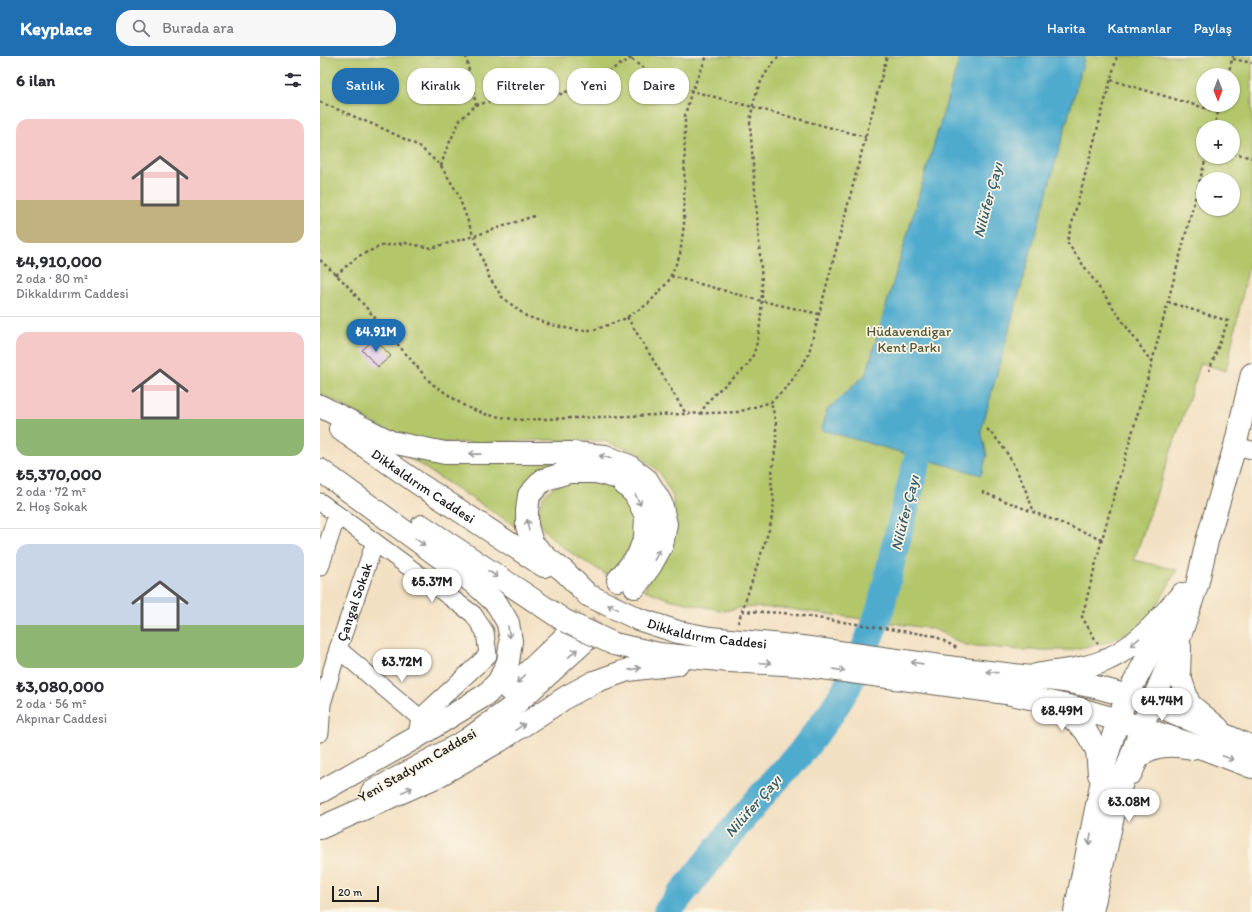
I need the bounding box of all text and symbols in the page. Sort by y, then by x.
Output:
search box [116,10,396,46]
text: Keyplace [20,17,92,40]
icon: search [130,17,152,39]
text: Burada ara [162,19,234,37]
text: Harita [1047,20,1086,37]
text: Katmanlar [1108,20,1172,37]
text: Paylaş [1194,20,1232,37]
chip: Satılık [332,68,399,104]
chip: Kiralık [407,68,475,104]
chip: Filtreler [483,68,559,104]
chip: Yeni [567,68,621,104]
chip: Daire [629,68,689,104]
north arrow [1196,68,1240,112]
map controls [1196,68,1240,216]
icon: filters [282,69,304,91]
text: 6 ilan [16,70,55,90]
button: + [1196,120,1240,164]
icon: home [124,145,196,217]
water label: Nilüfer Çayı [969,159,1007,239]
button: − [1196,172,1240,216]
text: ₺4,910,000 [16,251,102,271]
text: 2 oda · 80 m² [16,271,88,286]
text: Dikkaldırım Caddesi [16,286,129,301]
pin: ₺4.91M [343,319,409,353]
park label: Hüdavendigar Kent Parkı [867,323,952,356]
text: ₺4.91M [355,324,397,339]
icon: home [124,358,196,430]
street label: Dikkaldırım Caddesi [368,445,478,527]
one-way arrow [469,450,482,457]
one-way arrow [599,453,612,461]
text: ₺5,370,000 [16,464,102,484]
water label: Nilüfer Çayı [887,472,923,552]
text: 2 oda · 72 m² [16,484,86,499]
one-way arrow [635,494,642,506]
text: 2. Hoş Sokak [16,499,87,514]
one-way arrow [524,519,532,532]
one-way arrow [414,538,425,546]
one-way arrow [653,549,661,561]
street label: Çangal Sokak [333,561,376,644]
pin: ₺5.37M [399,569,465,603]
icon: home [124,570,196,642]
one-way arrow [488,570,499,578]
text: ₺5.37M [412,574,452,589]
one-way arrow [608,603,620,610]
street label: Dikkaldırım Caddesi [645,615,768,653]
one-way arrow [506,625,514,638]
one-way arrow [1130,638,1140,647]
pin: ₺3.72M [369,649,435,683]
one-way arrow [567,649,577,658]
text: ₺3.72M [382,654,422,669]
one-way arrow [758,659,771,667]
one-way arrow [911,659,924,667]
one-way arrow [629,665,642,673]
one-way arrow [832,666,845,674]
one-way arrow [986,669,999,676]
one-way arrow [516,675,526,684]
text: ₺3,080,000 [16,676,104,696]
pin: ₺4.74M [1129,688,1195,722]
text: ₺4.74M [1141,693,1183,708]
text: 2 oda · 56 m² [16,696,87,711]
pin: ₺8.49M [1029,698,1095,732]
text: ₺8.49M [1041,703,1083,718]
text: Akpınar Caddesi [16,711,107,726]
one-way arrow [515,723,526,731]
street label: Yeni Stadyum Caddesi [355,725,479,806]
one-way arrow [1222,755,1234,763]
water label: Nilüfer Çayı [721,770,786,841]
one-way arrow [401,786,413,794]
pin: ₺3.08M [1096,789,1162,823]
text: ₺3.08M [1108,794,1150,809]
one-way arrow [1085,832,1093,845]
scale bar [332,884,379,903]
text: 20 m [338,886,362,899]

